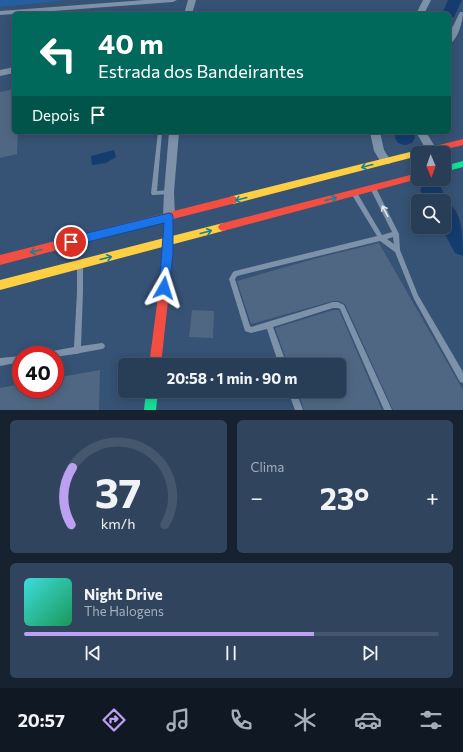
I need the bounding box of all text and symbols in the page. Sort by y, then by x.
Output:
text: 40 m [98,26,164,60]
icon: left [32,28,84,80]
text: Estrada dos Bandeirantes [98,60,304,82]
icon: arrive [87,104,109,126]
text: Depois [32,106,79,124]
north arrow [411,146,451,186]
map controls [411,146,451,234]
one-way arrow [360,163,373,171]
one-way arrow [325,194,338,202]
button: search [411,194,451,234]
one-way arrow [235,196,248,203]
one-way arrow [381,205,388,217]
pin [54,225,88,259]
one-way arrow [199,228,212,235]
icon: arrive [60,231,82,253]
one-way arrow [30,248,43,255]
one-way arrow [99,254,112,261]
position arrow [143,267,185,309]
speed limit sign: 40 [12,346,64,398]
text: 20:58 · 1 min · 90 m [167,369,297,387]
text: Clima [251,459,284,475]
text: 37 [95,465,142,516]
text: 23° [320,479,369,516]
text: − [251,484,263,511]
text: + [426,484,439,511]
text: km/h [101,513,136,531]
text: Night Drive [84,585,163,603]
text: The Halogens [84,603,164,619]
icon: previous [82,642,104,664]
icon: pause [220,642,242,664]
icon: next [359,642,381,664]
icon: directions [100,706,128,734]
icon: music [164,706,192,734]
icon: phone [227,706,255,734]
icon: climate [291,706,319,734]
icon: car [354,706,382,734]
icon: filters [417,706,445,734]
text: 20:57 [18,709,65,731]

